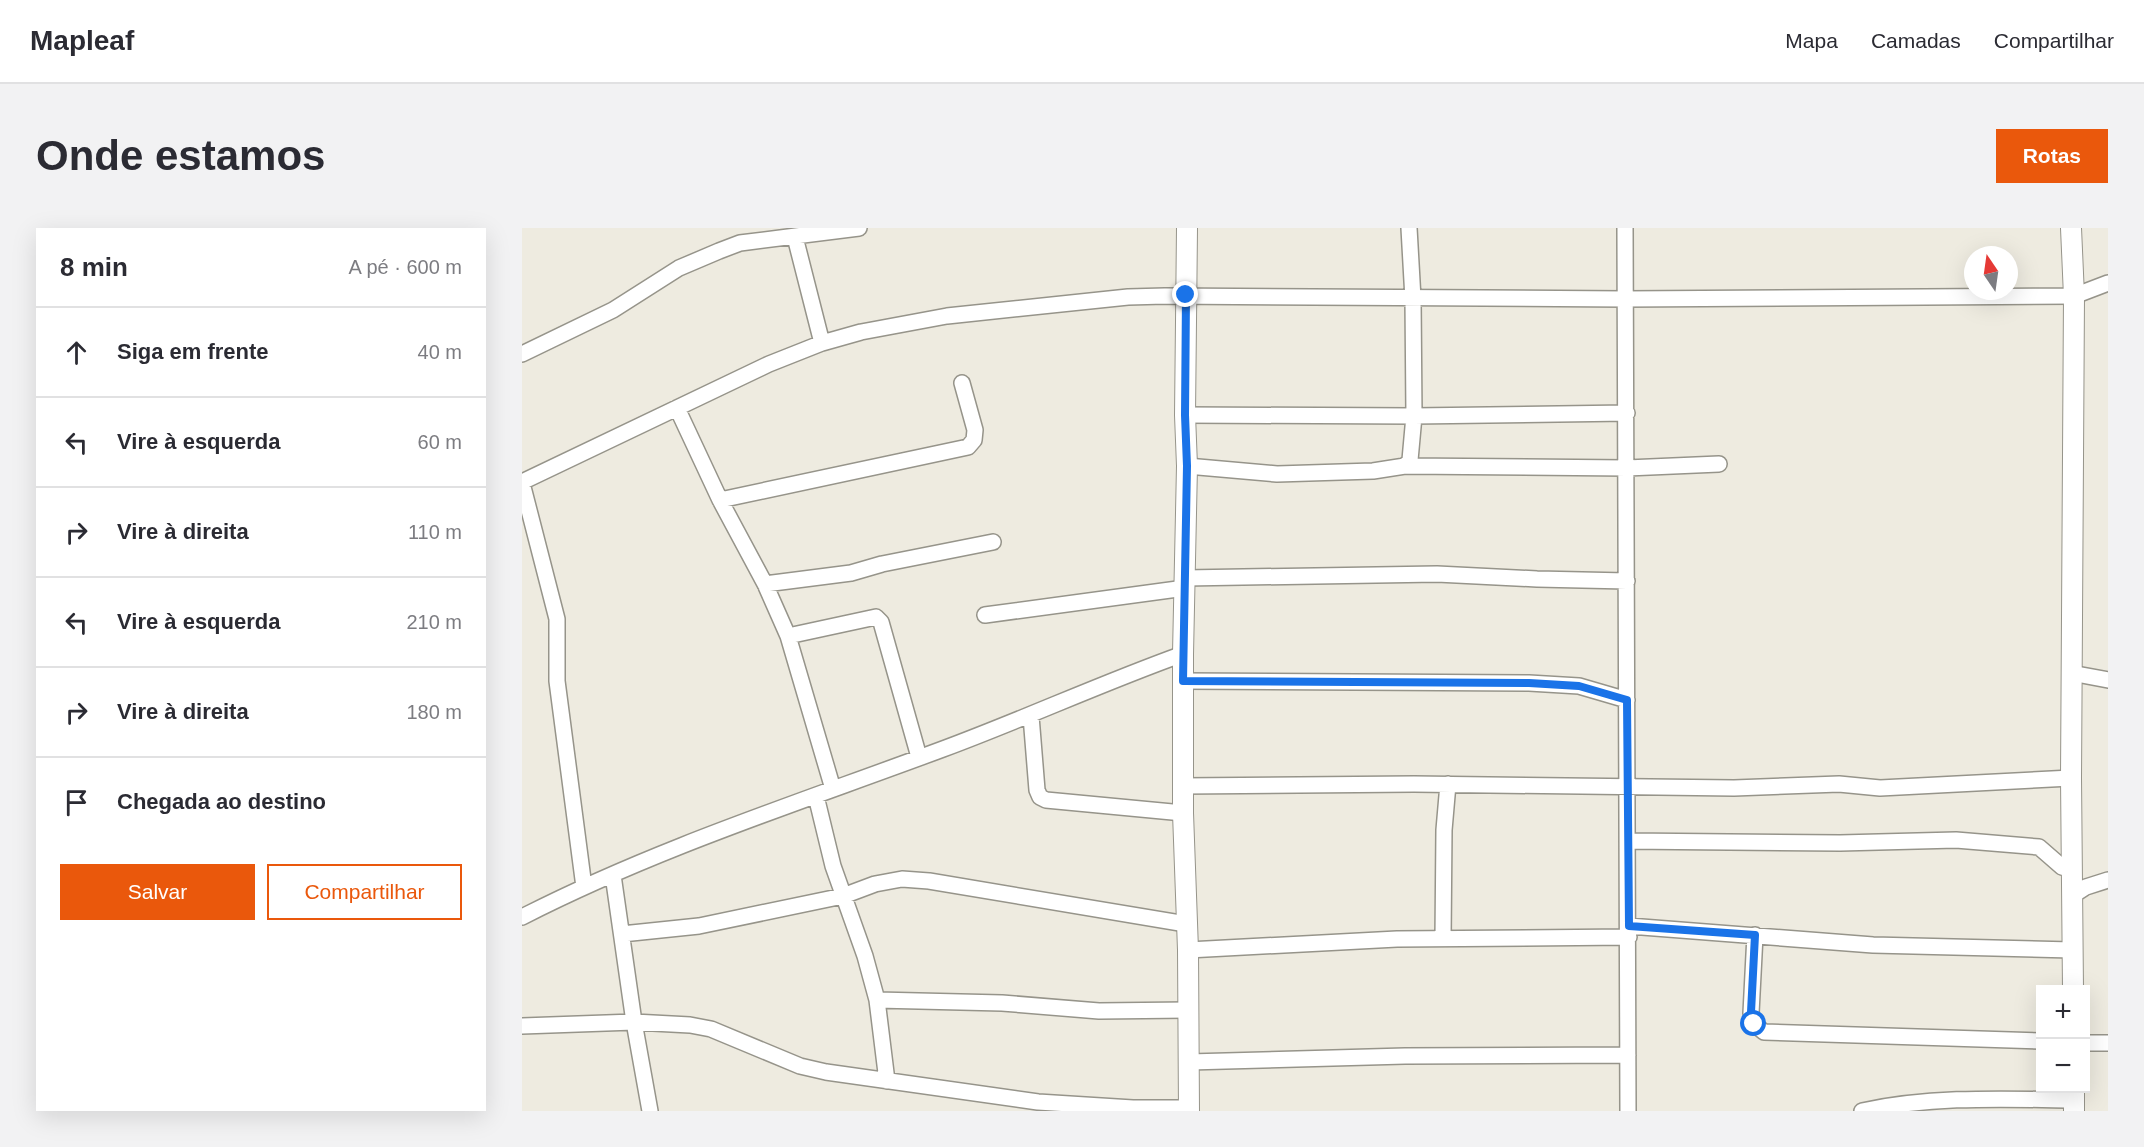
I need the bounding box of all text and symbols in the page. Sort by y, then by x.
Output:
text: Mapleaf [30,25,134,56]
text: Mapa [1785,29,1838,52]
text: Camadas [1871,29,1961,52]
text: Compartilhar [1994,29,2114,52]
button: Rotas [1996,129,2108,183]
text: Onde estamos [36,132,325,179]
north arrow [1964,246,2018,300]
text: 8 min [60,252,128,282]
text: A pé · 600 m [349,256,462,278]
route end [1172,281,1198,307]
icon: ahead [60,336,93,369]
text: Siga em frente [117,339,269,364]
text: 40 m [418,341,462,363]
icon: left [60,426,93,459]
text: Vire à esquerda [117,429,280,454]
text: 60 m [418,431,462,453]
icon: right [60,516,93,549]
text: Vire à direita [117,519,249,544]
text: 110 m [408,521,462,543]
icon: left [60,606,93,639]
text: Vire à esquerda [117,609,280,634]
text: 210 m [406,611,462,633]
icon: right [60,696,93,729]
text: Vire à direita [117,699,249,724]
text: 180 m [406,701,462,723]
icon: arrive [60,786,93,819]
text: Chegada ao destino [117,789,326,814]
button: Salvar [60,864,255,920]
button: Compartilhar [267,864,462,920]
map controls [2036,985,2090,1093]
button: + [2036,985,2090,1039]
route start [1740,1010,1766,1036]
button: − [2036,1039,2090,1093]

